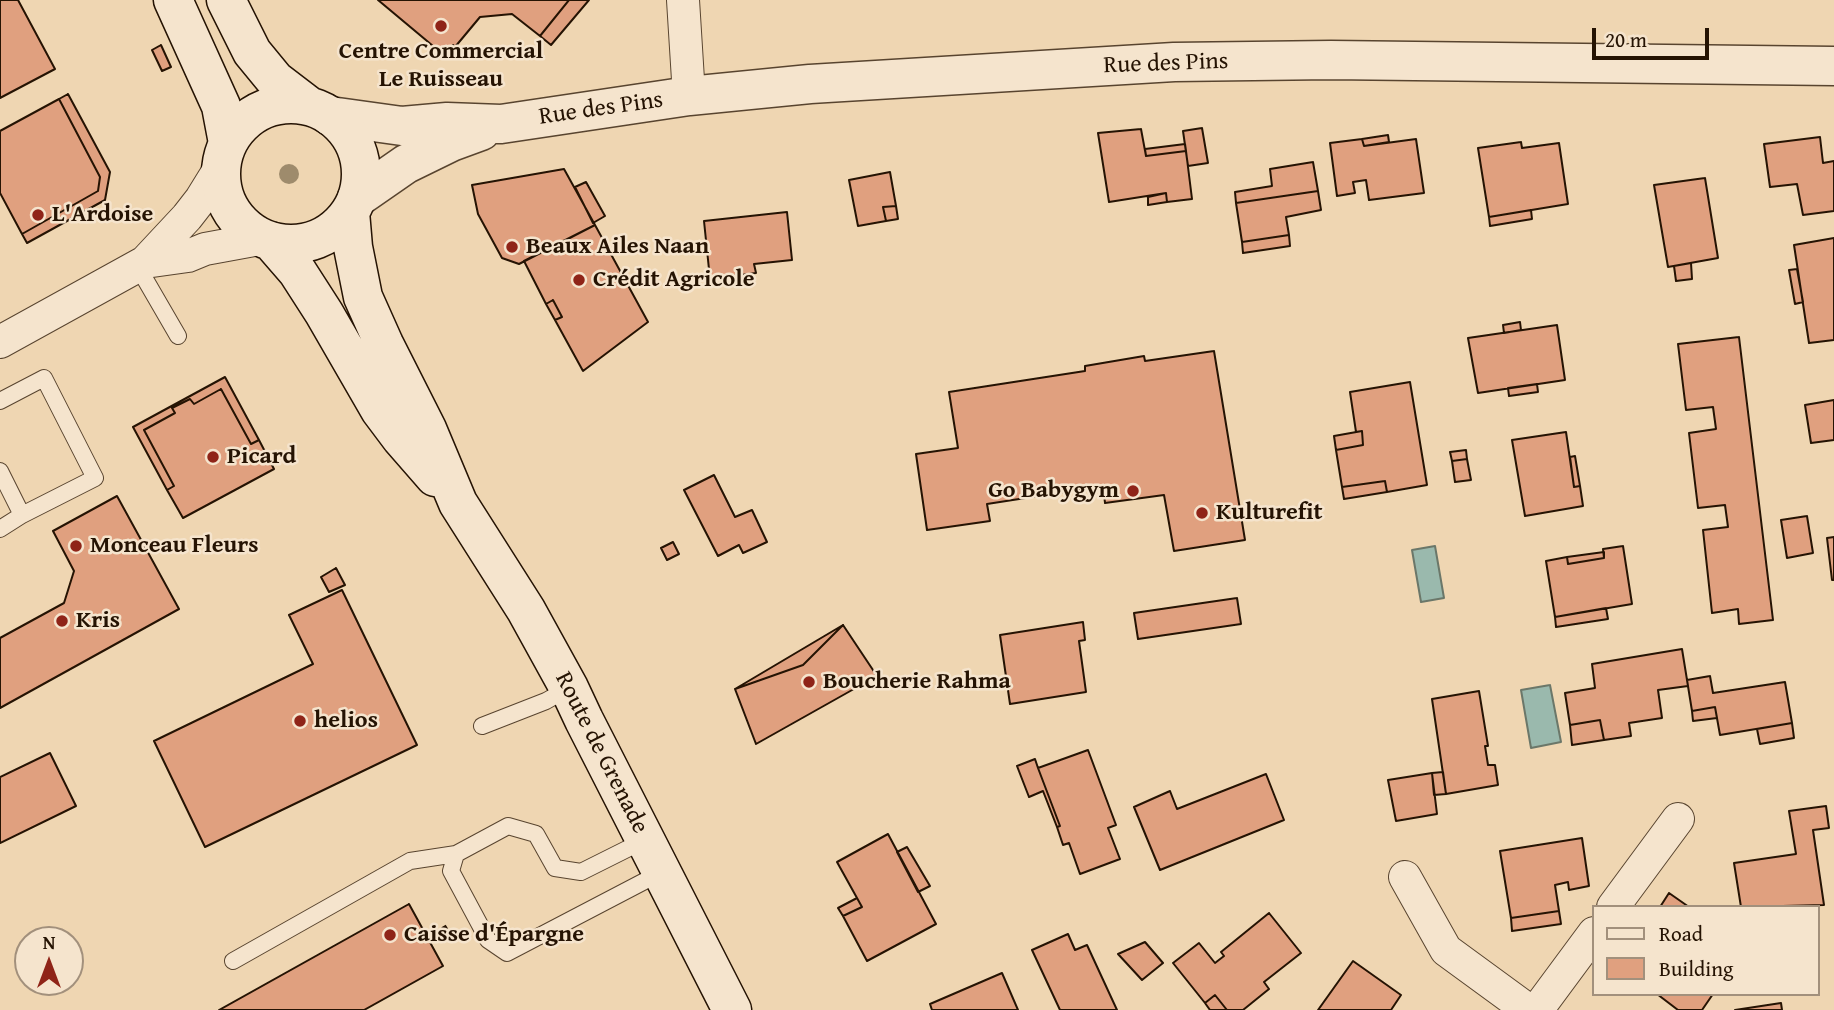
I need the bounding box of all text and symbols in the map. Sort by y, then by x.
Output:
scale bar [1596,14,1713,58]
marker: Centre Commercial Le Ruisseau [433,18,449,34]
text: 20 m [1605,24,1647,55]
place label: Centre Commercial Le Ruisseau [339,38,543,94]
street label: Rue des Pins [1103,47,1229,81]
street label: Rue des Pins [537,86,665,132]
place label: L'Ardoise [52,201,153,229]
marker: L'Ardoise [30,207,46,223]
place label: Beaux Ailes Naan [526,233,709,261]
marker: Beaux Ailes Naan [504,239,520,255]
place label: Crédit Agricole [593,266,754,294]
marker: Crédit Agricole [571,272,587,288]
place label: Picard [227,443,296,471]
marker: Picard [205,449,221,465]
place label: Go Babygym [988,477,1119,505]
marker: Go Babygym [1125,483,1141,499]
place label: Kulturefit [1216,499,1323,527]
marker: Kulturefit [1194,505,1210,521]
place label: Monceau Fleurs [90,532,259,560]
marker: Monceau Fleurs [68,538,84,554]
place label: Kris [76,607,120,635]
marker: Kris [54,613,70,629]
street label: Route de Grenade [548,667,654,839]
place label: Boucherie Rahma [823,668,1011,696]
marker: Boucherie Rahma [801,674,817,690]
place label: helios [314,707,378,735]
marker: helios [292,713,308,729]
legend [1592,905,1820,996]
text: Road [1659,918,1703,949]
place label: Caisse d'Épargne [404,921,584,949]
north arrow [14,926,84,996]
marker: Caisse d'Épargne [382,927,398,943]
text: N [43,928,55,956]
text: Building [1659,953,1733,984]

